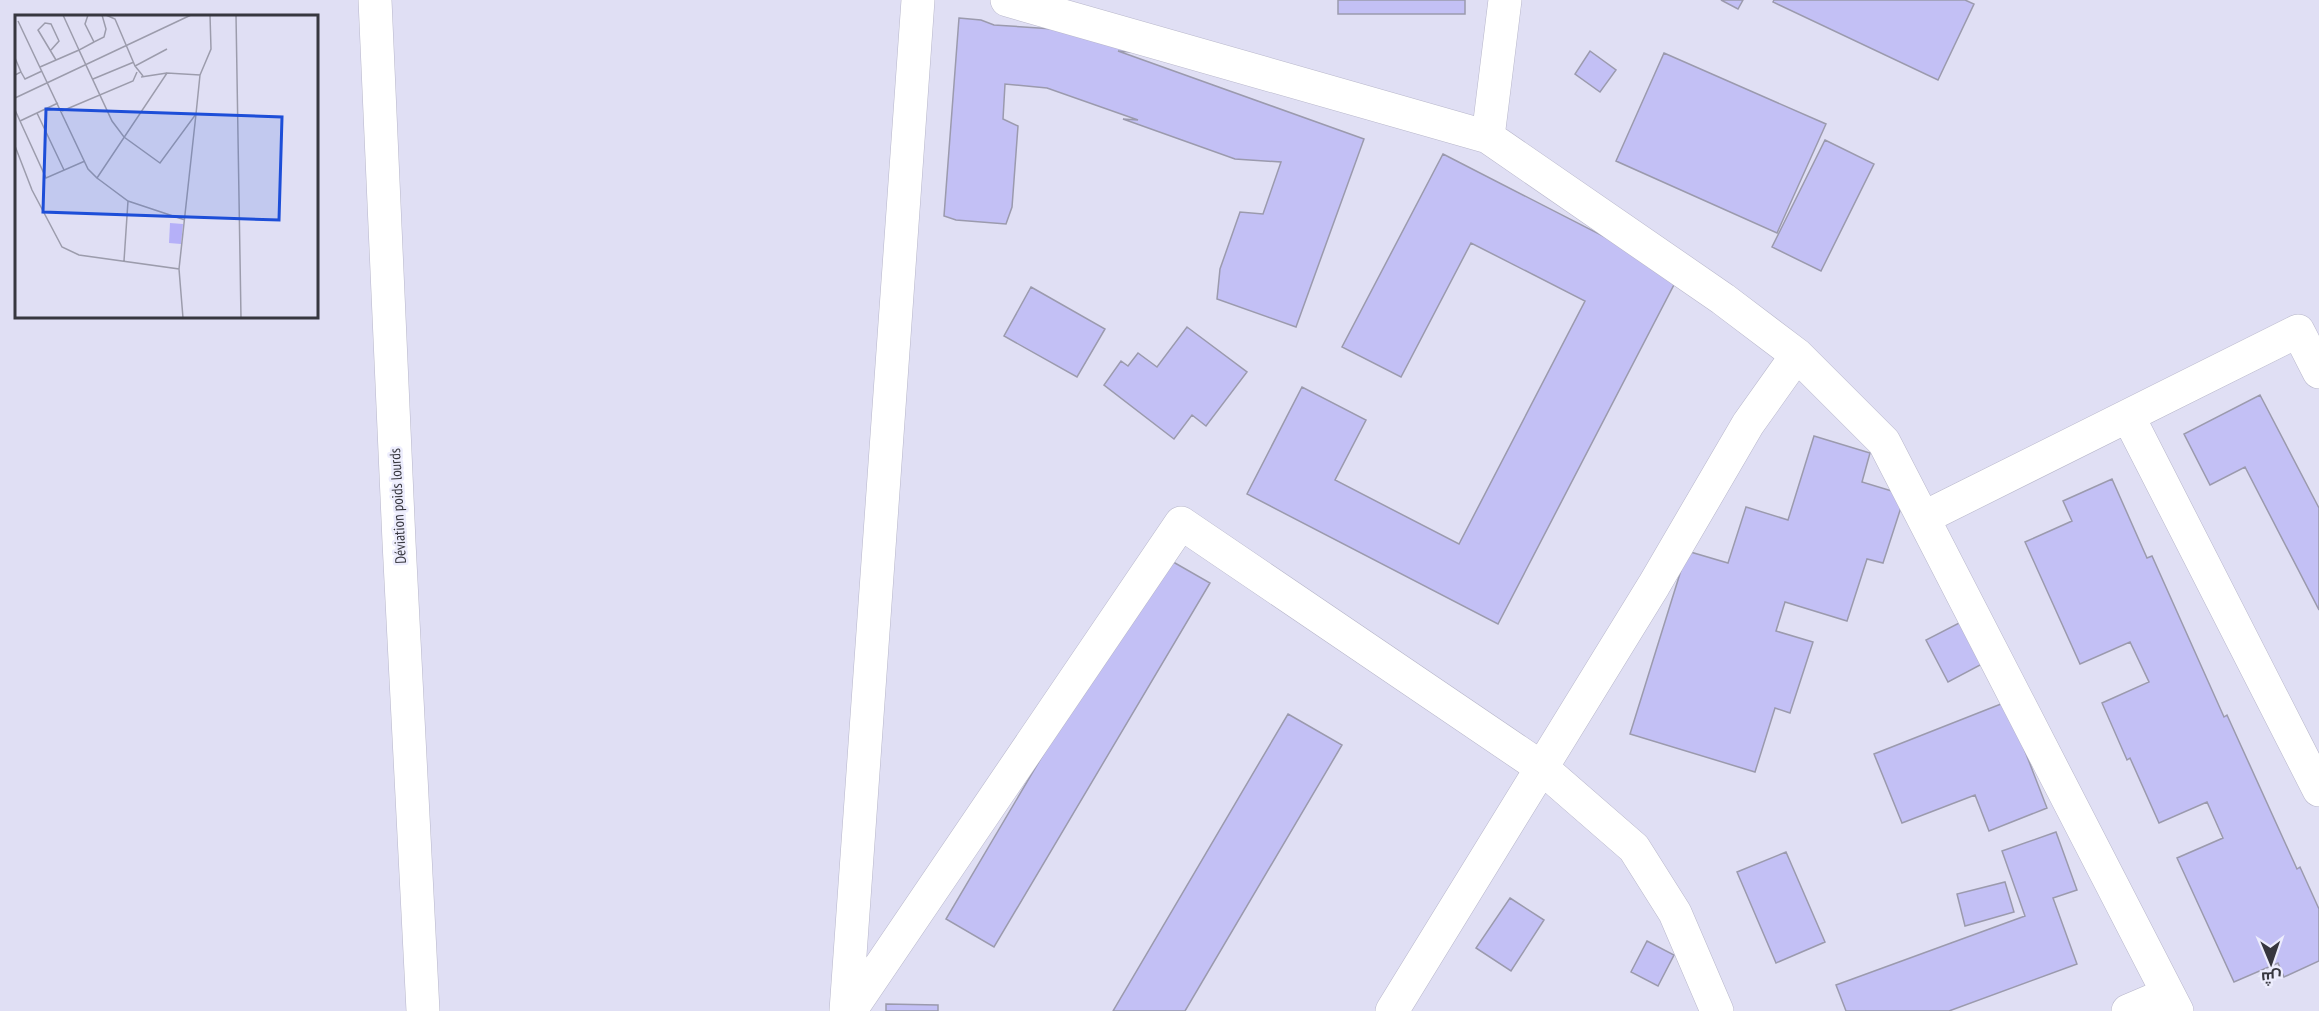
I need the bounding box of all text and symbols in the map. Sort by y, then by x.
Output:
inset map [15,15,318,318]
street label: Déviation poids lourds [385,448,410,564]
north arrow [2241,933,2301,993]
text: ش [2261,968,2282,988]

